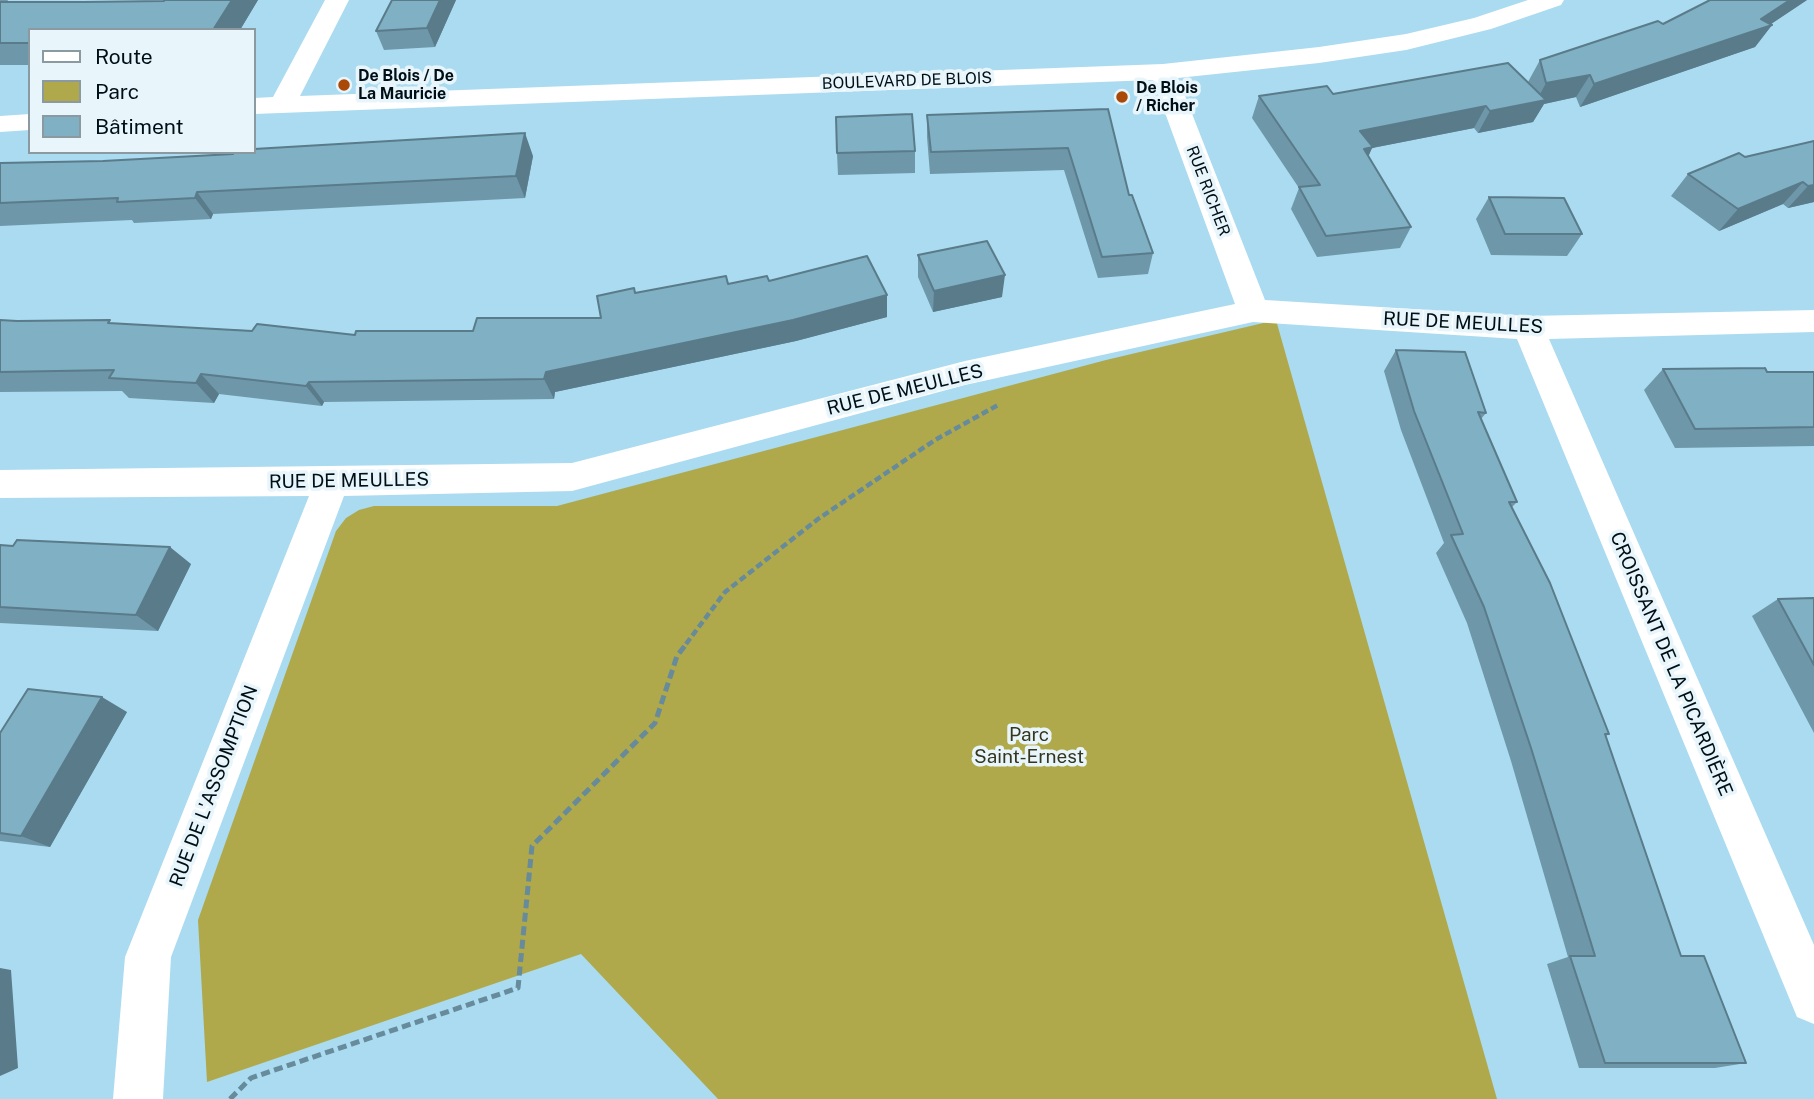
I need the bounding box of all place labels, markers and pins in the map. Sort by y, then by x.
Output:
place label: De Blois / De La Mauricie [358,66,454,104]
marker: De Blois / De La Mauricie [336,77,352,93]
place label: De Blois / Richer [1136,78,1198,116]
marker: De Blois / Richer [1114,89,1130,105]

